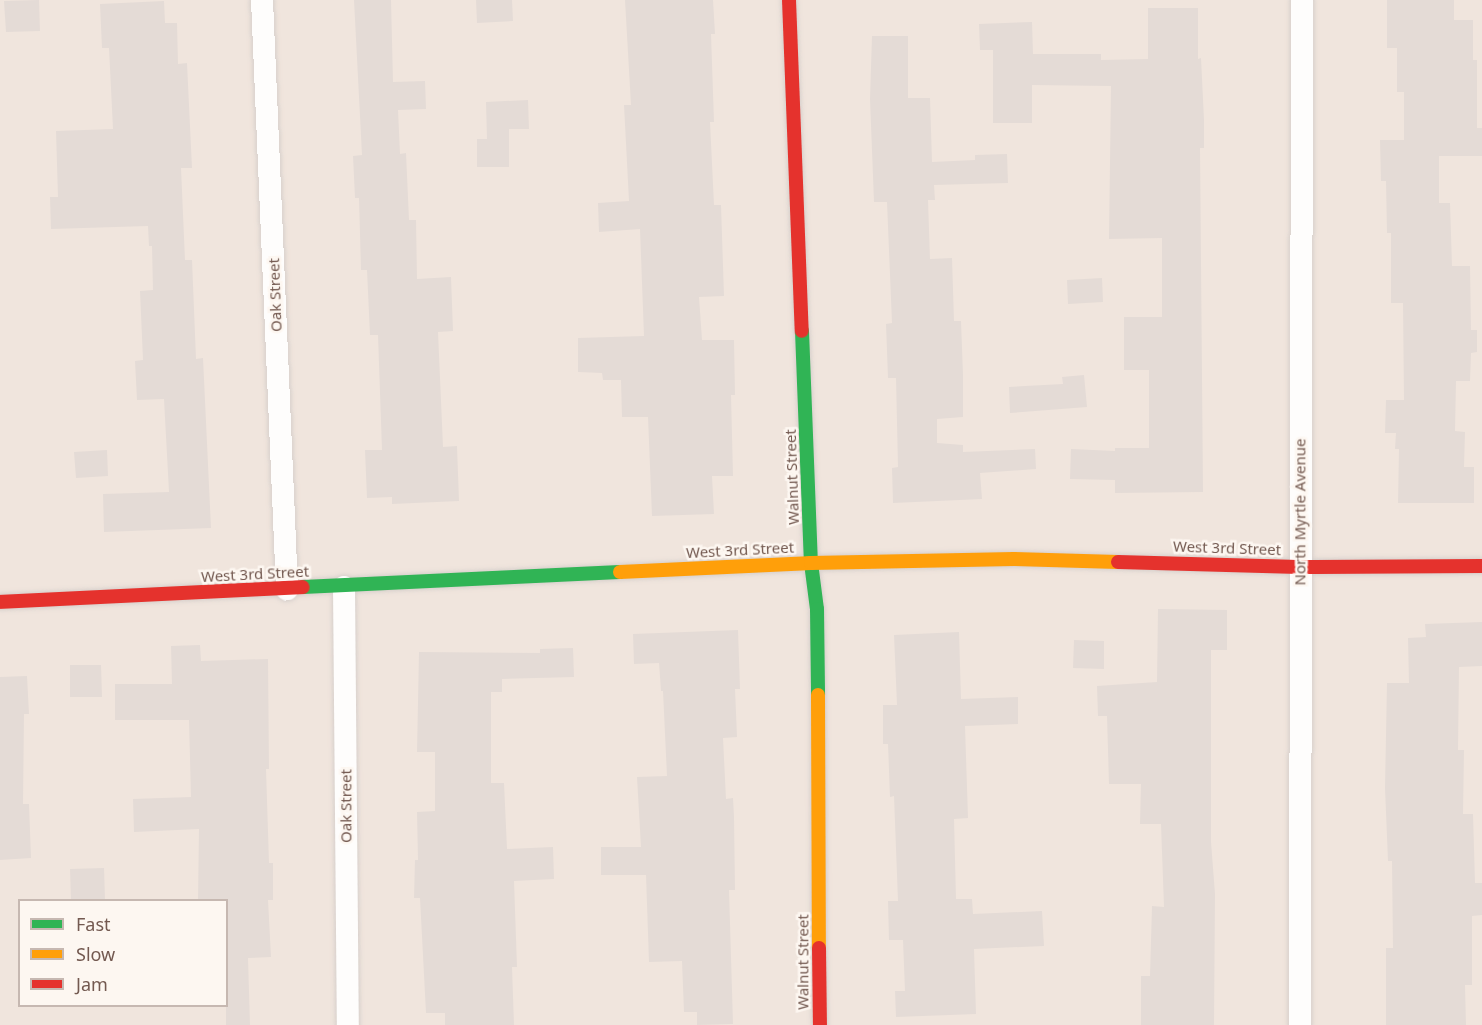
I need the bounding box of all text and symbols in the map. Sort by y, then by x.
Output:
street label: Oak Street [265,258,285,332]
street label: Walnut Street [781,429,803,525]
street label: North Myrtle Avenue [1291,438,1309,586]
street label: West 3rd Street [1173,537,1281,559]
street label: West 3rd Street [686,538,794,562]
street label: West 3rd Street [201,562,309,586]
street label: Oak Street [337,769,355,843]
legend [18,899,228,1007]
text: Fast [76,912,111,936]
street label: Walnut Street [794,914,812,1010]
text: Slow [76,942,115,966]
text: Jam [76,972,108,996]

